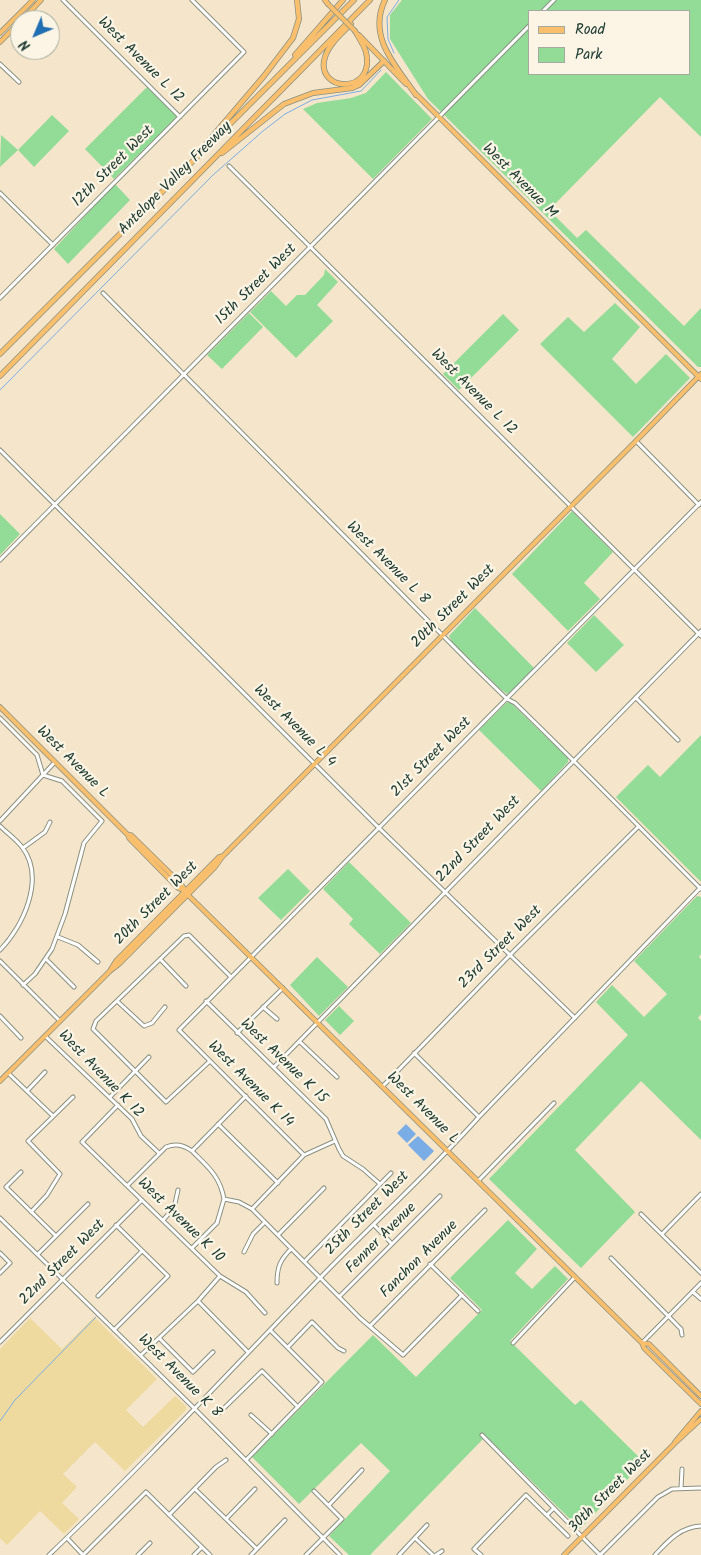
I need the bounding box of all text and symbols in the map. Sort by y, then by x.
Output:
north arrow [10,10,60,60]
legend [528,10,691,75]
street label: West Avenue L 12 [93,14,187,108]
text: Road [575,18,605,42]
text: N [14,34,36,56]
text: Park [575,43,602,67]
street label: Antelope Valley Freeway [116,119,236,239]
street label: 12th Street West [69,122,159,212]
street label: West Avenue M [478,141,560,223]
street label: 15th Street West [213,241,301,329]
street label: West Avenue L 12 [426,346,520,440]
street label: West Avenue L 8 [342,519,432,609]
street label: 20th Street West [408,561,500,653]
street label: West Avenue L 4 [249,682,339,772]
street label: 21st Street West [388,714,476,802]
street label: West Avenue L [32,723,112,803]
street label: 22nd Street West [433,793,525,887]
street label: 20th Street West [111,858,203,950]
street label: 23rd Street West [456,903,546,993]
street label: West Avenue K 15 [236,1016,330,1108]
street label: West Avenue K 12 [54,1027,146,1123]
street label: West Avenue K 14 [203,1038,297,1132]
street label: West Avenue L [382,1069,462,1149]
street label: 25th Street West [322,1168,414,1260]
street label: West Avenue K 10 [133,1175,227,1267]
street label: Fenner Avenue [343,1200,421,1278]
street label: 22nd Street West [16,1216,110,1310]
street label: Fanchon Avenue [377,1217,463,1303]
street label: West Avenue K 8 [133,1331,225,1423]
street label: 30th Street West [566,1447,656,1537]

